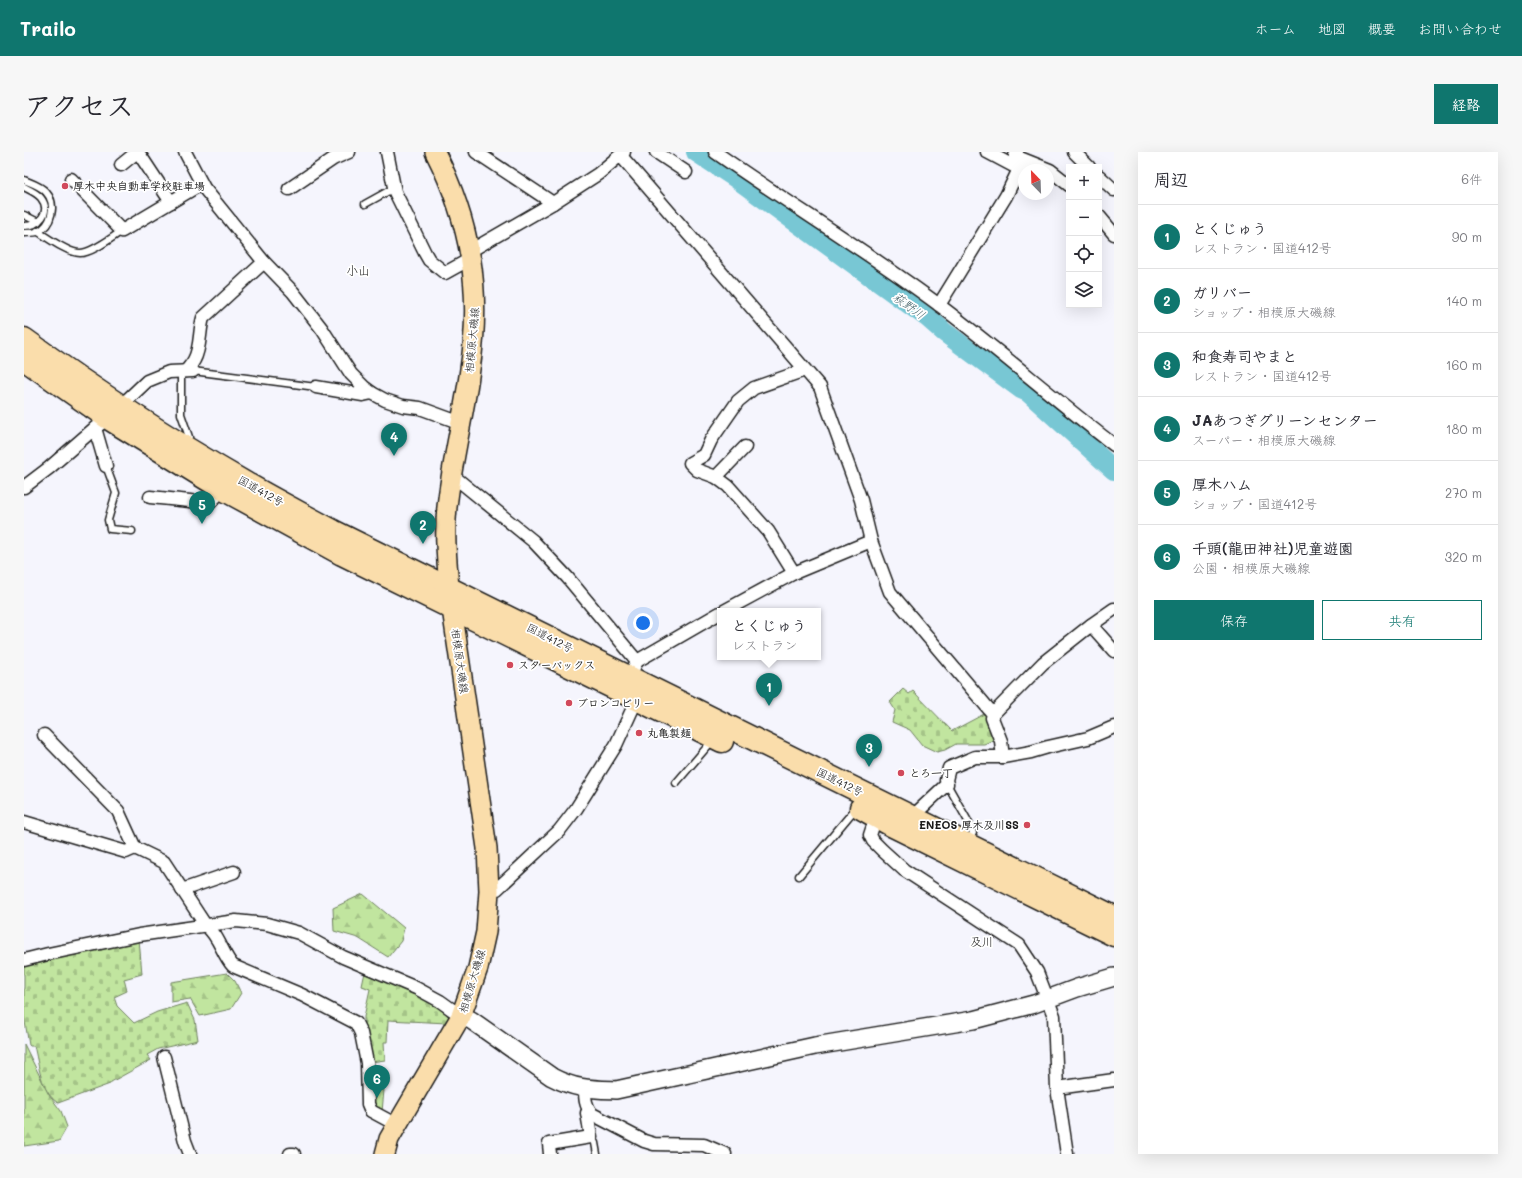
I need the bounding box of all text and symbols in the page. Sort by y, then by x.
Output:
text: Trailo [20,16,76,41]
text: ホーム [1255,19,1296,38]
text: 地図 [1318,19,1346,38]
text: 概要 [1368,19,1396,38]
text: お問い合わせ [1418,19,1502,38]
button: 経路 [1434,84,1498,124]
text: アクセス [24,87,134,123]
north arrow [1018,164,1054,200]
map controls [1066,164,1102,308]
button: + [1066,164,1102,200]
text: 周辺 [1154,168,1188,190]
text: 6件 [1461,170,1482,187]
place label: 厚木中央自動車学校駐車場 [73,178,205,193]
marker: 厚木中央自動車学校駐車場 [60,181,70,191]
button: − [1066,200,1102,236]
text: とくじゅう [1192,218,1267,238]
text: 1 [1164,228,1170,245]
text: 90 m [1452,228,1482,245]
button: locate [1066,236,1102,272]
text: レストラン · 国道412号 [1192,239,1332,256]
district label: 小山 [346,262,370,278]
button: layers [1066,272,1102,308]
text: ガリバー [1192,282,1252,302]
water label: 萩野川 [890,288,929,322]
text: 2 [1163,292,1171,309]
text: 140 m [1446,292,1482,309]
text: ショップ · 相模原大磯線 [1192,303,1335,320]
street label: 相模原大磯線 [461,306,482,373]
text: 和食寿司やまと [1192,346,1297,366]
text: 3 [1163,356,1171,373]
text: 160 m [1446,356,1482,373]
text: レストラン · 国道412号 [1192,367,1332,384]
text: JAあつぎグリーンセンター [1192,410,1378,430]
text: 4 [1163,420,1171,437]
text: 180 m [1446,420,1482,437]
pin: 4 [381,423,407,456]
text: スーパー · 相模原大磯線 [1192,431,1335,448]
street label: 国道412号 [236,472,287,509]
text: 厚木ハム [1192,474,1252,494]
text: 5 [1163,484,1171,501]
text: 270 m [1445,484,1482,501]
pin: 5 [189,491,215,524]
text: ショップ · 国道412号 [1192,495,1317,512]
pin: 2 [410,511,436,544]
text: 千頭(龍田神社)児童遊園 [1192,538,1353,558]
text: 6 [1163,548,1171,565]
text: 320 m [1445,548,1482,565]
text: 公園 · 相模原大磯線 [1192,559,1310,576]
button: 保存 [1154,600,1314,640]
button: 共有 [1322,600,1482,640]
popup [717,608,821,660]
your location [633,613,653,633]
text: とくじゅう [731,615,807,635]
street label: 国道412号 [524,619,576,656]
street label: 相模原大磯線 [448,627,473,695]
text: レストラン [731,636,798,653]
place label: スターバックス [518,657,595,672]
marker: スターバックス [505,660,515,670]
pin: 1 [756,673,782,706]
place label: ブロンコビリー [577,695,654,710]
marker: ブロンコビリー [564,698,574,708]
place label: 丸亀製麺 [647,725,691,740]
marker: 丸亀製麺 [634,728,644,738]
pin: 3 [856,734,882,767]
street label: 国道412号 [814,764,866,799]
place label: とろ一丁 [909,765,953,780]
marker: とろ一丁 [896,768,906,778]
place label: ENEOS 厚木及川SS [919,817,1019,832]
marker: ENEOS 厚木及川SS [1022,820,1032,830]
district label: 及川 [970,933,994,949]
street label: 相模原大磯線 [455,947,488,1015]
pin: 6 [364,1065,390,1098]

